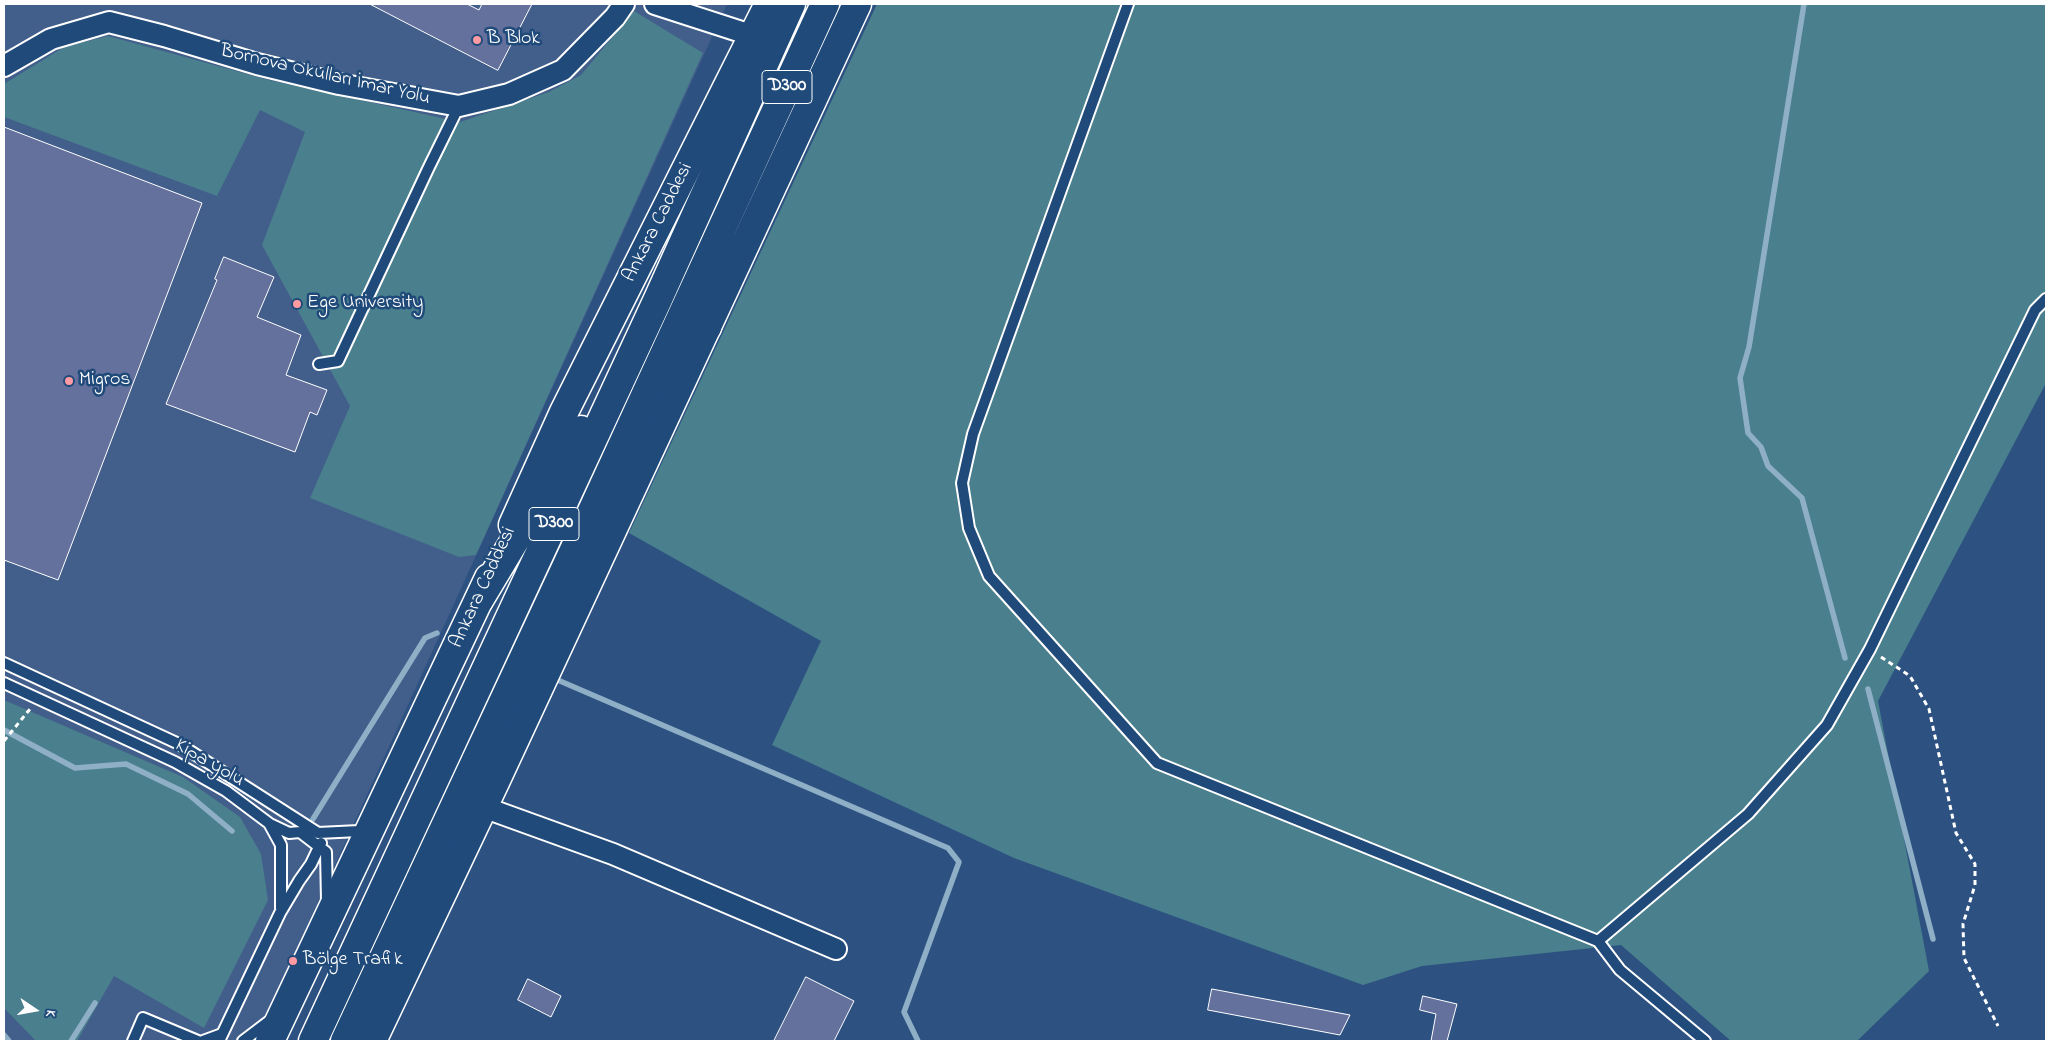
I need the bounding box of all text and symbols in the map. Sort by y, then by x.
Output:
place label: B Blok [487,28,540,52]
marker: B Blok [471,34,483,46]
street label: Bornova Okulları İmar Yolu [218,40,432,112]
road number: D300 [762,70,812,104]
street label: Ankara Caddesi [619,159,699,287]
place label: Ege University [307,292,423,316]
marker: Ege University [291,298,303,310]
place label: Migros [79,369,131,393]
marker: Migros [63,375,75,387]
road number: D300 [529,508,579,540]
street label: Ankara Caddesi [445,524,523,652]
street label: Kipa yolu [170,735,248,793]
place label: Bölge Trafik [303,949,403,973]
marker: Bölge Trafik [287,955,299,967]
north arrow [10,985,60,1035]
text: K [39,1008,61,1019]

